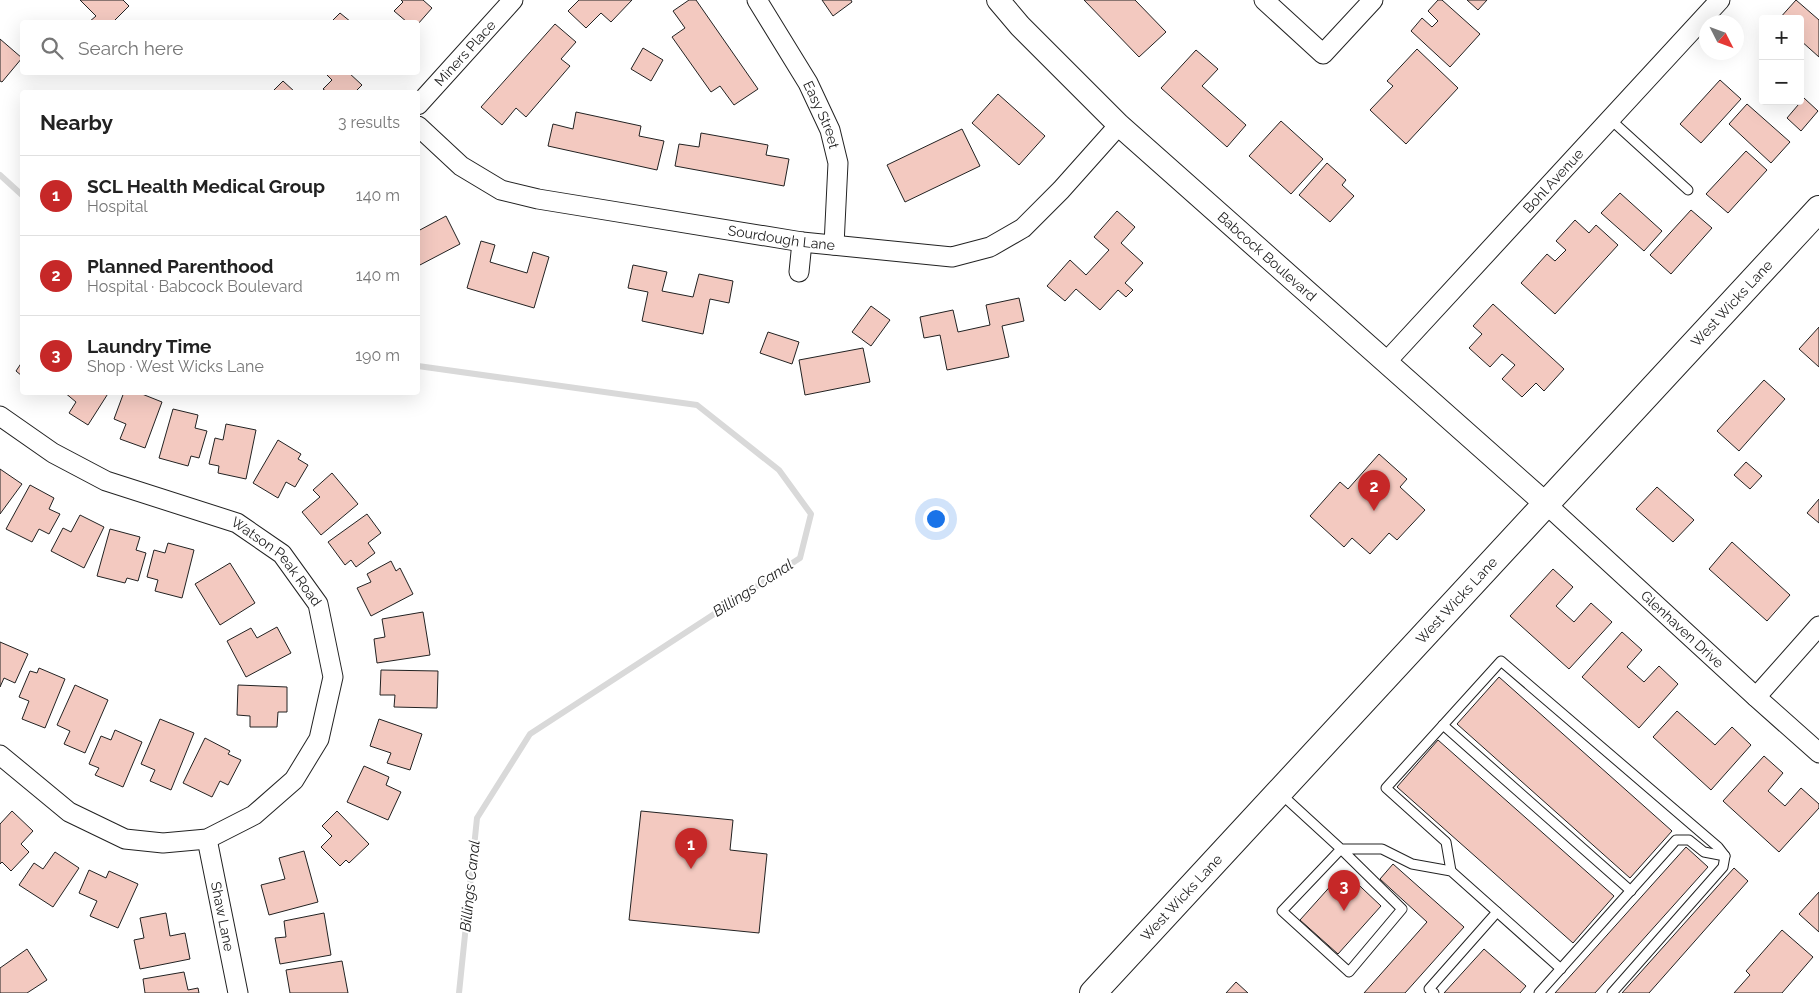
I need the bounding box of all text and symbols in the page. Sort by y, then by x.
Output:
north arrow [1699,15,1744,60]
map controls [1759,15,1804,105]
button: + [1759,15,1804,60]
street label: Miners Place [431,17,499,89]
search box [20,20,420,75]
icon: search [38,34,66,62]
text: Search here [78,37,184,59]
button: − [1759,60,1804,105]
street label: Easy Street [800,78,842,151]
text: Nearby [40,110,113,135]
text: 3 results [338,113,400,132]
street label: Bohl Avenue [1520,146,1587,216]
text: SCL Health Medical Group [87,175,325,197]
text: 1 [52,186,60,205]
text: 140 m [356,186,400,205]
text: Hospital [87,197,148,216]
street label: Babcock Boulevard [1214,208,1320,304]
street label: Sourdough Lane [727,222,836,253]
text: Planned Parenthood [87,255,274,277]
street label: West Wicks Lane [1688,257,1776,350]
text: 2 [51,266,61,285]
text: 140 m [356,266,400,285]
text: Hospital · Babcock Boulevard [87,277,303,296]
text: Laundry Time [87,335,211,357]
text: 3 [52,346,60,365]
text: 190 m [355,346,400,365]
text: Shop · West Wicks Lane [87,357,264,376]
pin: 2 [1358,470,1390,511]
your location [923,506,949,532]
street label: Watson Peak Road [228,513,325,609]
street label: West Wicks Lane [1413,554,1500,647]
water label: Billings Canal [709,555,797,621]
street label: Glenhaven Drive [1638,587,1727,671]
pin: 1 [675,828,707,869]
water label: Billings Canal [456,839,484,933]
street label: West Wicks Lane [1137,851,1225,944]
pin: 3 [1328,870,1360,911]
street label: Shaw Lane [208,880,237,953]

